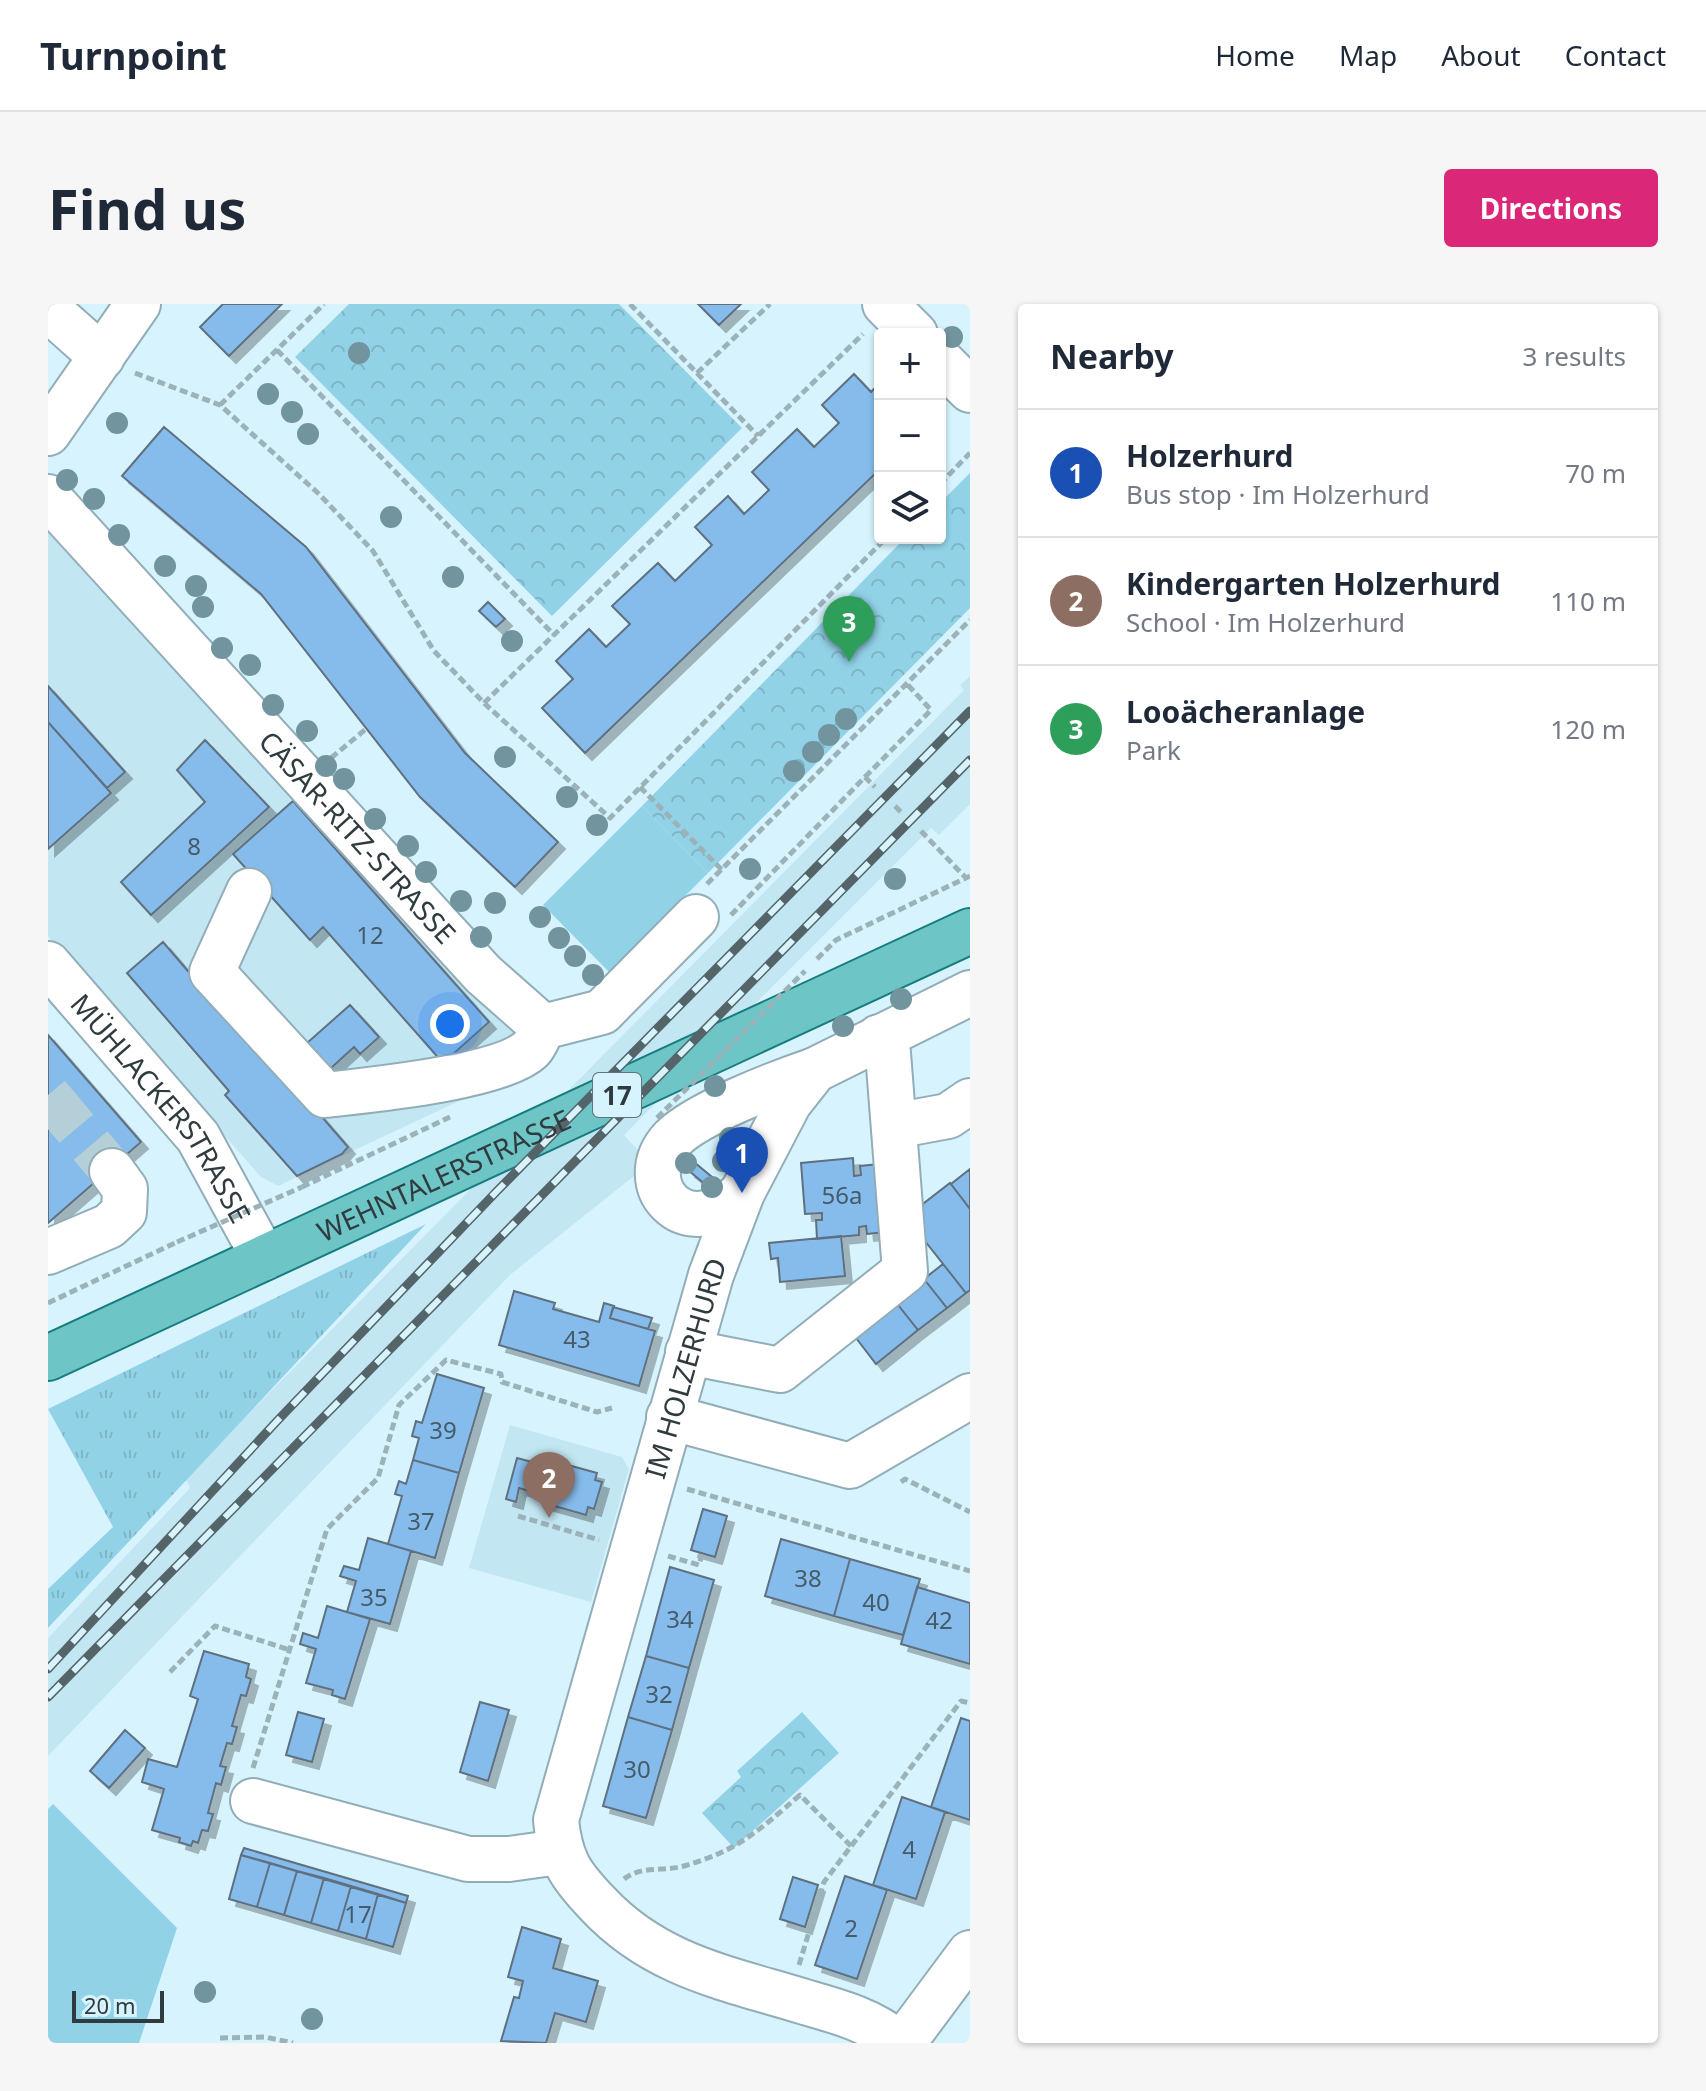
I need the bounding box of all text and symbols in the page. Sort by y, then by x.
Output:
text: Turnpoint [40,29,227,81]
text: Home [1215,36,1295,74]
text: Map [1339,36,1397,74]
text: About [1441,36,1521,74]
text: Contact [1565,36,1666,74]
button: Directions [1444,169,1658,247]
text: Find us [48,170,246,246]
map controls [874,328,946,544]
button: + [874,328,946,400]
text: Nearby [1050,333,1174,379]
text: 3 results [1522,338,1626,374]
button: − [874,400,946,472]
text: Holzerhurd [1126,435,1294,476]
text: 1 [1069,455,1083,491]
text: 70 m [1565,455,1626,491]
button: layers [874,472,946,544]
text: Bus stop · Im Holzerhurd [1126,476,1430,512]
text: Kindergarten Holzerhurd [1126,563,1500,604]
text: 2 [1069,583,1083,619]
text: 110 m [1550,583,1626,619]
pin: 3 [823,596,875,662]
text: School · Im Holzerhurd [1126,604,1405,640]
text: Looächeranlage [1126,691,1365,732]
text: 3 [1069,711,1083,747]
text: 120 m [1550,711,1626,747]
street label: CÄSAR-RITZ-STRASSE [251,722,465,951]
text: Park [1126,732,1181,768]
house number: 8 [187,829,201,862]
house number: 12 [356,918,384,951]
street label: MÜHLACKERSTRASSE [63,985,260,1229]
your location [430,1004,470,1044]
road number: 17 [593,1073,641,1117]
street label: WEHNTALERSTRASSE [311,1100,577,1250]
pin: 1 [716,1127,768,1193]
house number: 56a [822,1178,862,1211]
street label: IM HOLZERHURD [635,1252,735,1483]
house number: 43 [563,1322,591,1355]
house number: 39 [429,1413,457,1446]
pin: 2 [523,1452,575,1518]
house number: 37 [407,1504,435,1537]
house number: 38 [794,1561,822,1594]
house number: 35 [360,1580,388,1613]
house number: 40 [862,1585,890,1618]
house number: 34 [666,1602,694,1635]
house number: 42 [925,1603,953,1636]
house number: 32 [645,1677,673,1710]
house number: 30 [623,1752,651,1785]
house number: 4 [902,1832,916,1865]
house number: 17 [344,1897,372,1930]
house number: 2 [844,1911,858,1944]
scale bar [72,1987,164,2023]
text: 20 m [84,1990,135,2020]

